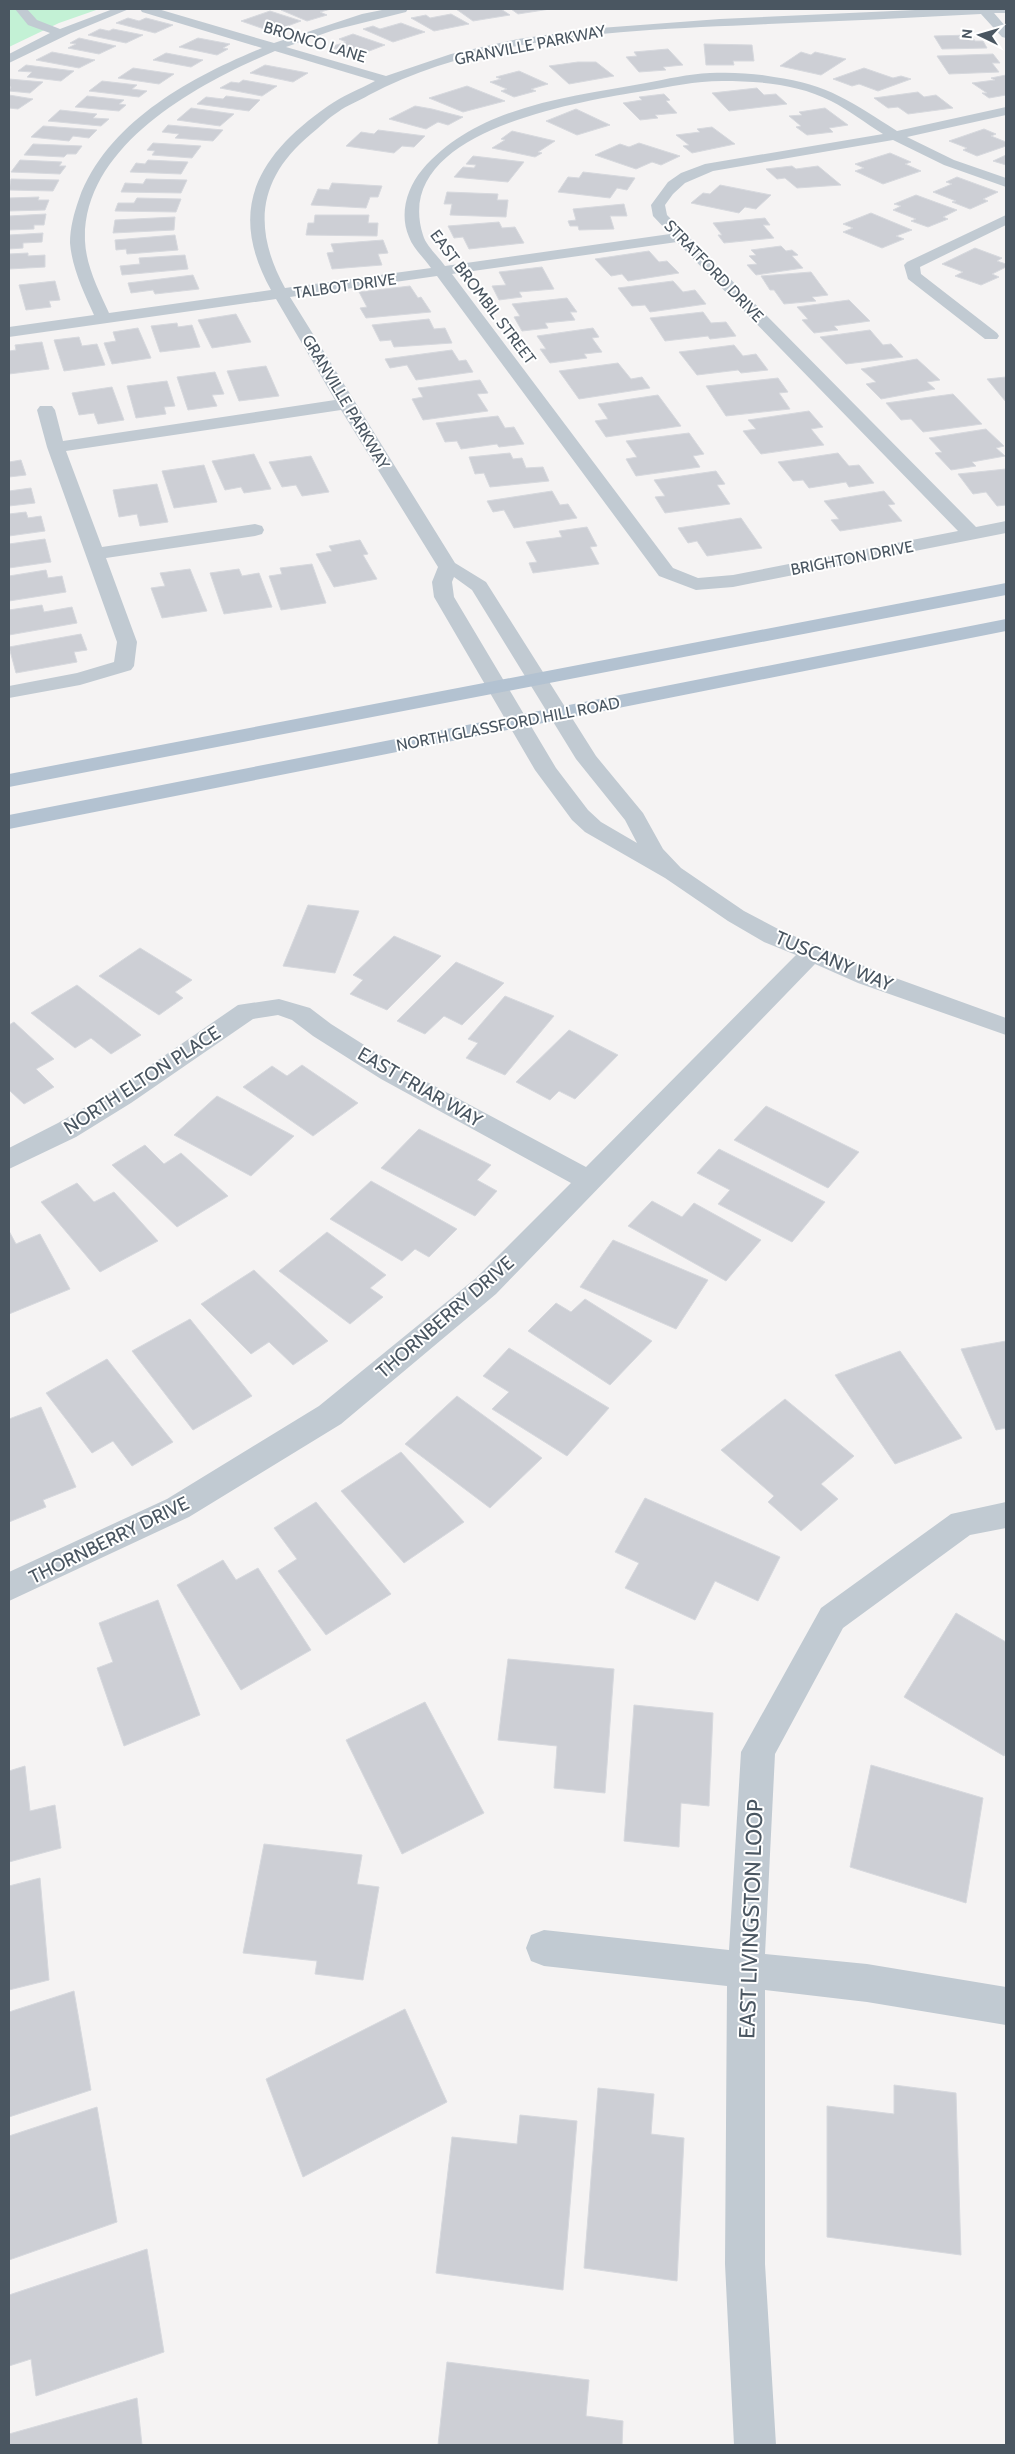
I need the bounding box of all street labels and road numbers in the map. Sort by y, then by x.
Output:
street label: BRONCO LANE [261,17,369,67]
street label: GRANVILLE PARKWAY [453,21,608,69]
street label: STRATFORD DRIVE [660,216,768,326]
street label: EAST BROMBIL STREET [426,226,540,368]
street label: TALBOT DRIVE [293,269,398,303]
street label: GRANVILLE PARKWAY [298,331,394,473]
street label: BRIGHTON DRIVE [789,537,915,579]
street label: NORTH GLASSFORD HILL ROAD [395,693,621,755]
street label: TUSCANY WAY [772,926,896,996]
street label: NORTH ELTON PLACE [59,1021,225,1139]
street label: EAST FRIAR WAY [354,1042,487,1132]
street label: THORNBERRY DRIVE [371,1251,519,1383]
street label: THORNBERRY DRIVE [25,1491,193,1589]
street label: EAST LIVINGSTON LOOP [733,1798,769,2039]

